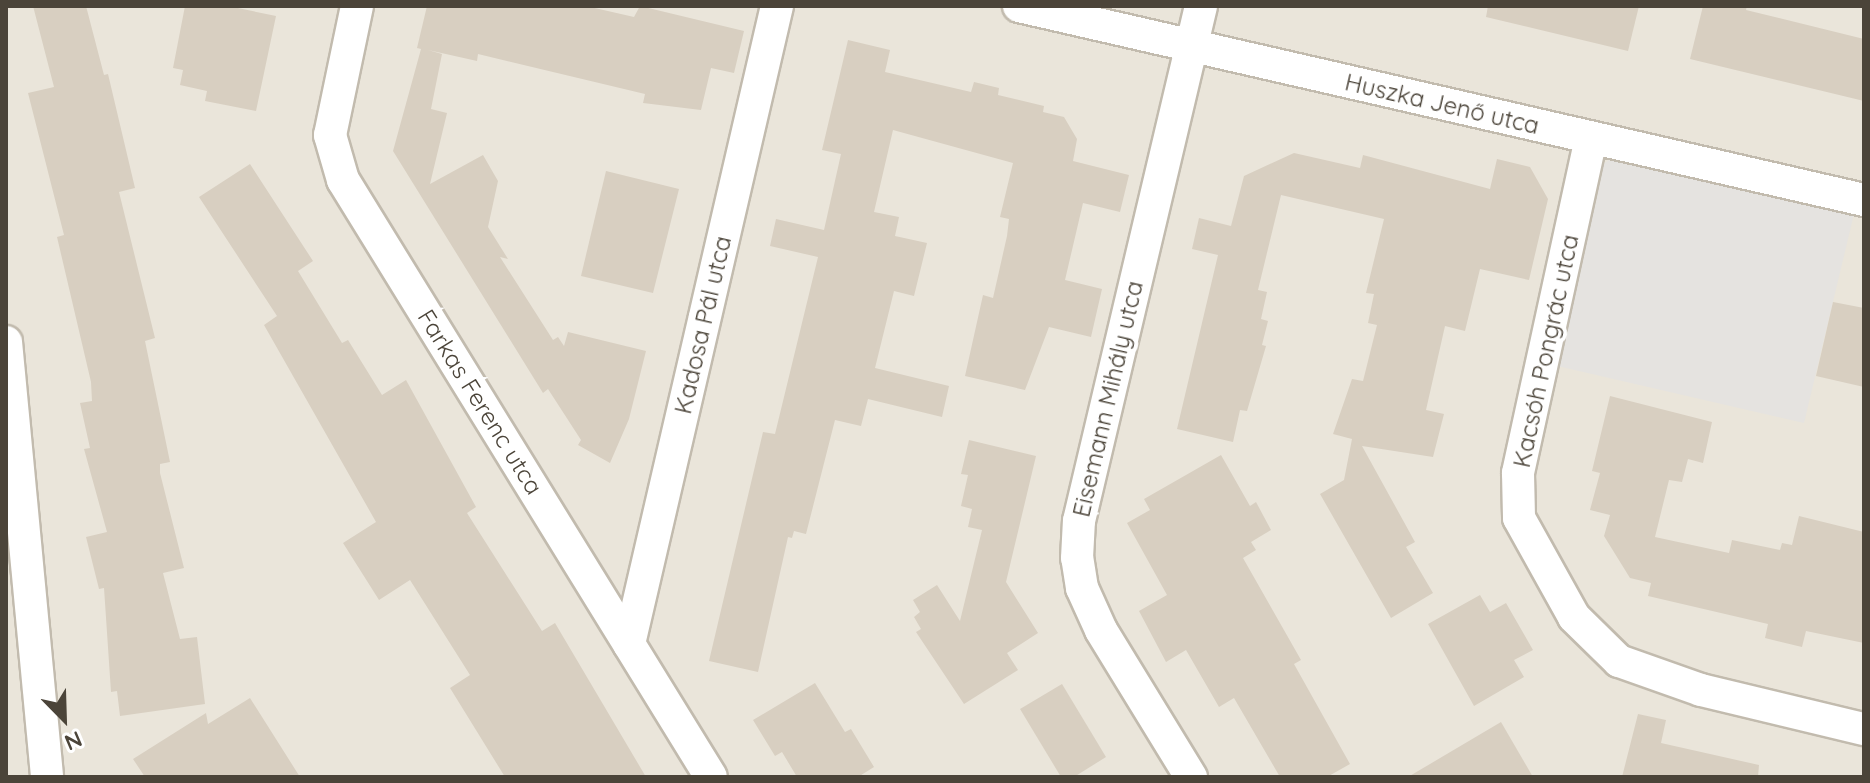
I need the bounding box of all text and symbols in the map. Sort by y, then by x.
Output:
street label: Huszka Jenő utca [1342,68,1542,140]
street label: Kacsóh Pongrác utca [1507,232,1585,470]
street label: Kadosa Pál utca [669,233,737,417]
street label: Eisemann Mihály utca [1067,278,1149,520]
street label: Farkas Ferenc utca [411,304,549,500]
north arrow [24,679,104,759]
text: N [60,725,86,757]

